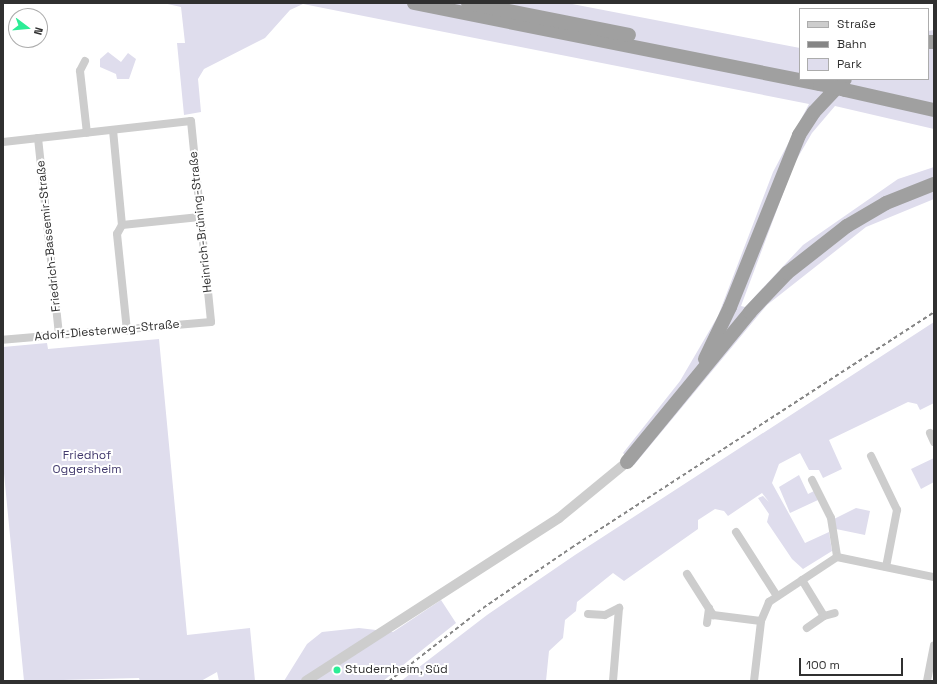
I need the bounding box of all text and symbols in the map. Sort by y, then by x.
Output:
north arrow [8,8,48,48]
legend [799,8,929,80]
text: Straße [837,16,876,32]
text: N [31,26,46,37]
text: Bahn [837,36,867,52]
text: Park [837,56,862,72]
street label: Heinrich-Brüning-Straße [186,151,216,293]
street label: Friedrich-Bassemir-Straße [34,159,64,313]
street label: Adolf-Diesterweg-Straße [34,317,180,345]
park label: Friedhof Oggersheim [53,449,121,477]
scale bar [801,650,905,676]
text: 100 m [806,657,840,673]
place label: Studernheim, Süd [345,663,448,677]
marker: Studernheim, Süd [332,665,342,675]

